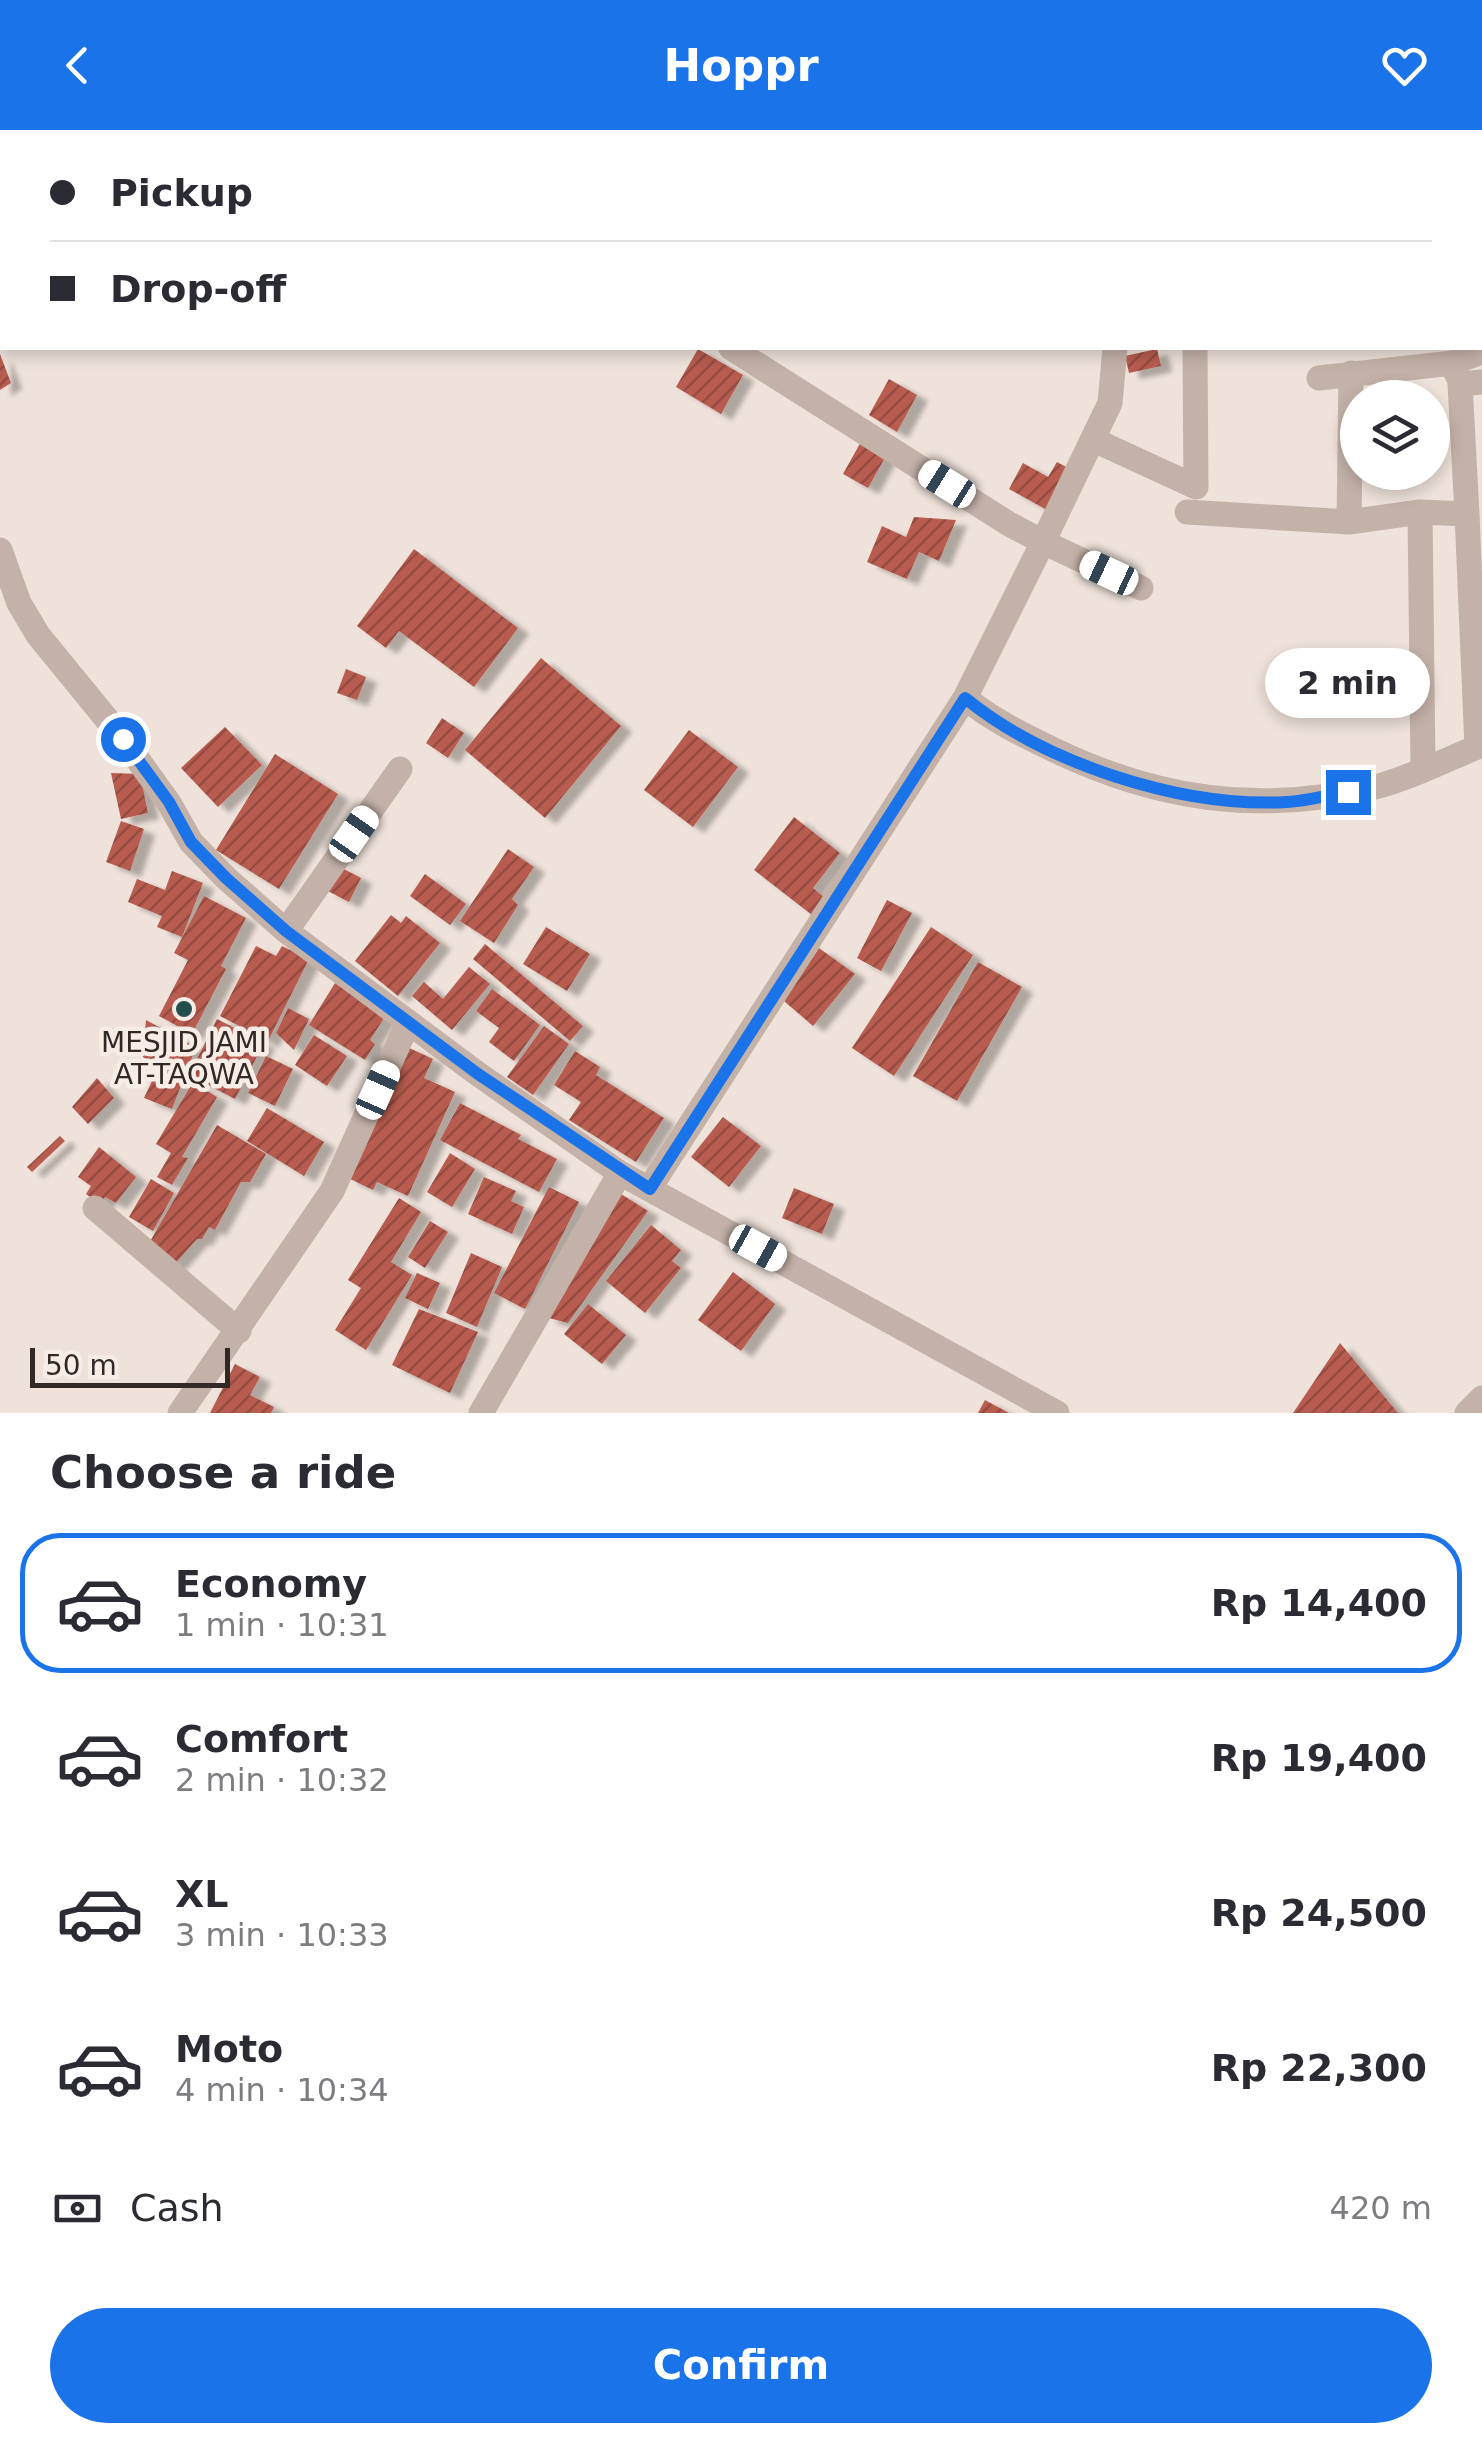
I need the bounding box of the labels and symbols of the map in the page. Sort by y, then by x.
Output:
car [914,455,980,513]
car [1075,547,1143,599]
callout: 2 min [1266,647,1430,717]
route start [101,717,146,762]
route end [1326,770,1371,815]
car [325,801,383,867]
marker: MESJID JAMI AT-TAQWA [173,998,195,1020]
place label: MESJID JAMI AT-TAQWA [101,1026,267,1091]
car [352,1056,404,1124]
car [724,1220,792,1276]
scale bar [30,1343,230,1388]

